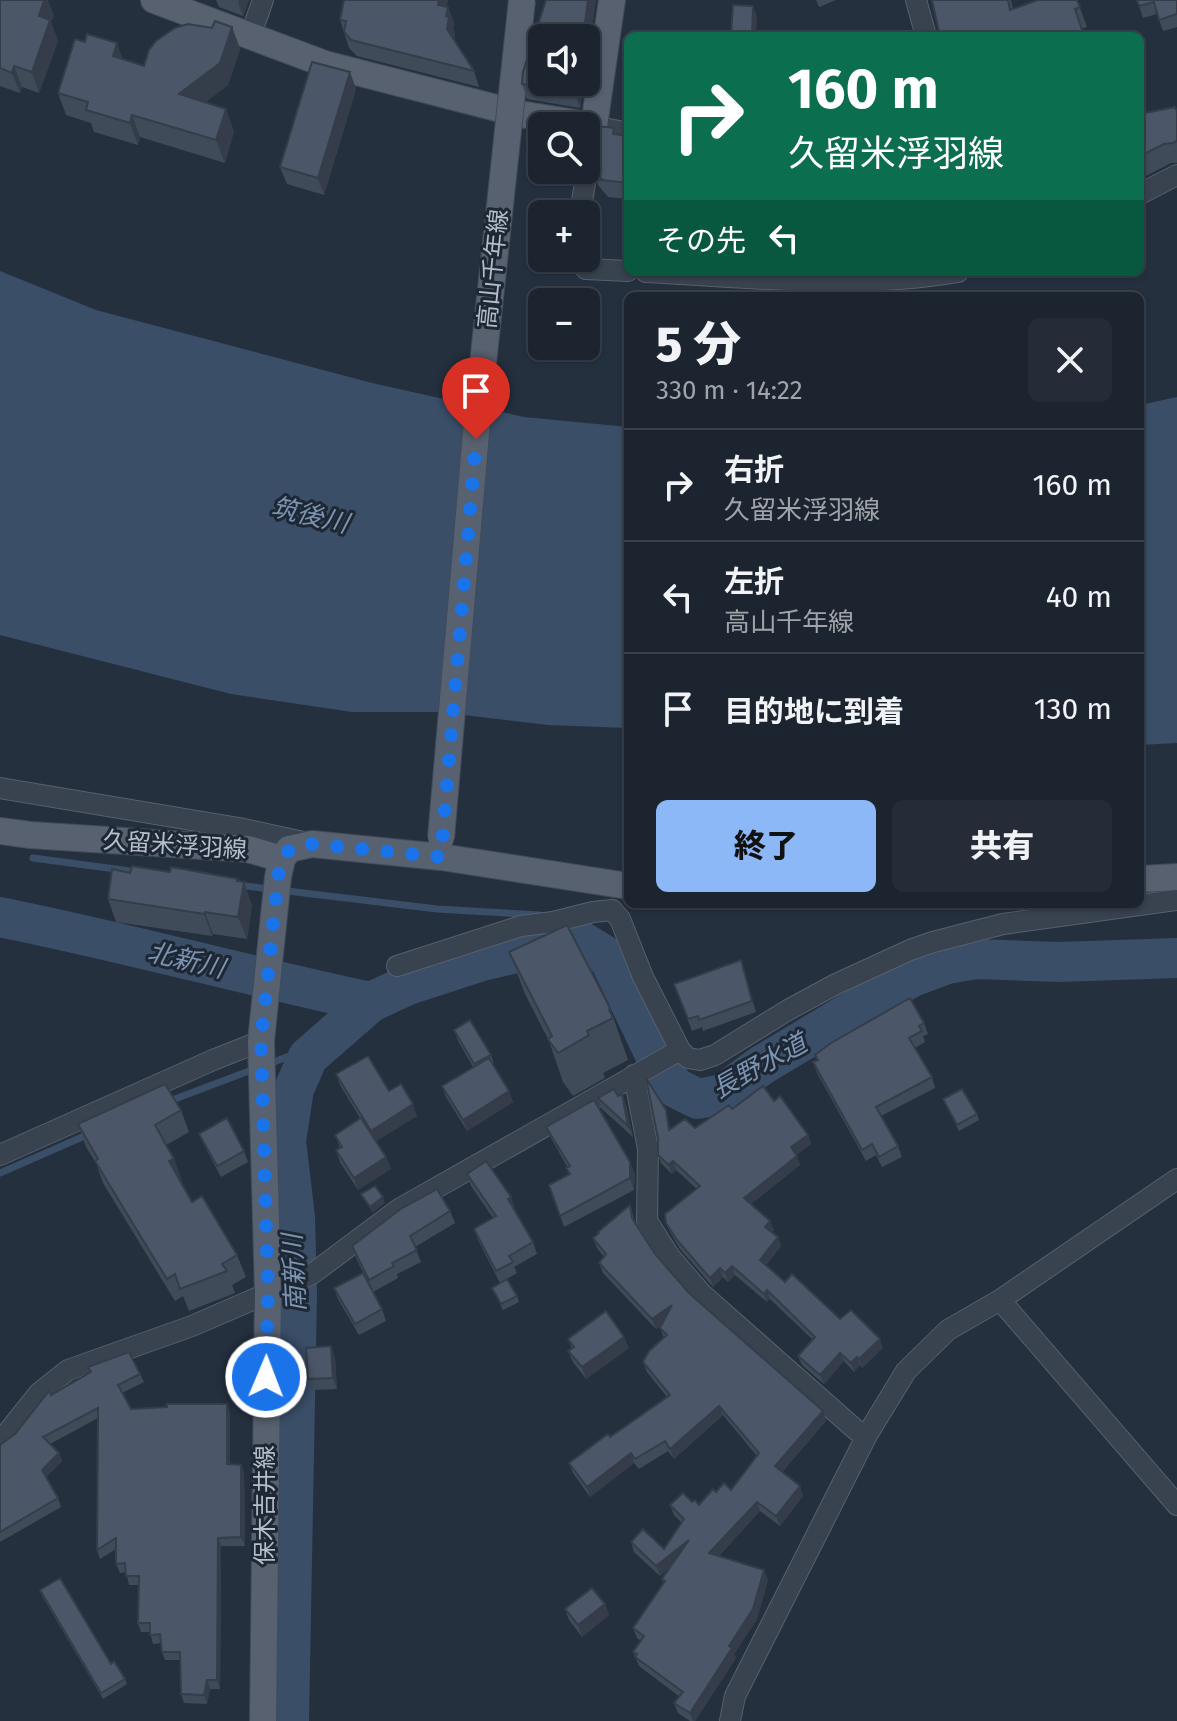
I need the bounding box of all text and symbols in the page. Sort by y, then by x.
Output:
map controls [528,24,600,360]
button: sound [528,24,600,96]
text: 160 m [788,56,939,123]
icon: right [656,64,760,168]
button: search [528,112,600,184]
text: 久留米浮羽線 [788,132,1004,176]
button: + [528,200,600,272]
street label: 高山千年線 [473,208,513,330]
icon: left [762,216,806,260]
text: その先 [656,223,746,259]
button: − [528,288,600,360]
text: 5 分 [656,316,741,374]
button: close [1028,318,1112,402]
pin [442,357,510,439]
icon: arrive [454,369,498,413]
text: 330 m · 14:22 [656,375,803,406]
text: 右折 [724,452,784,488]
icon: right [656,463,700,507]
text: 160 m [1033,467,1112,503]
water label: 筑後川 [268,492,354,540]
text: 久留米浮羽線 [724,495,880,526]
text: 左折 [724,564,784,600]
icon: left [656,575,700,619]
text: 40 m [1046,579,1112,615]
text: 高山千年線 [724,607,854,638]
icon: arrive [656,687,700,731]
text: 130 m [1034,691,1112,727]
text: 目的地に到着 [724,694,904,730]
button: 終了 [656,800,876,892]
button: 共有 [892,800,1112,892]
street label: 久留米浮羽線 [102,826,248,864]
water label: 北新川 [144,937,230,985]
water label: 長野水道 [706,1026,816,1105]
water label: 南新川 [277,1230,312,1313]
position arrow [224,1335,308,1419]
street label: 保木吉井線 [251,1445,279,1565]

